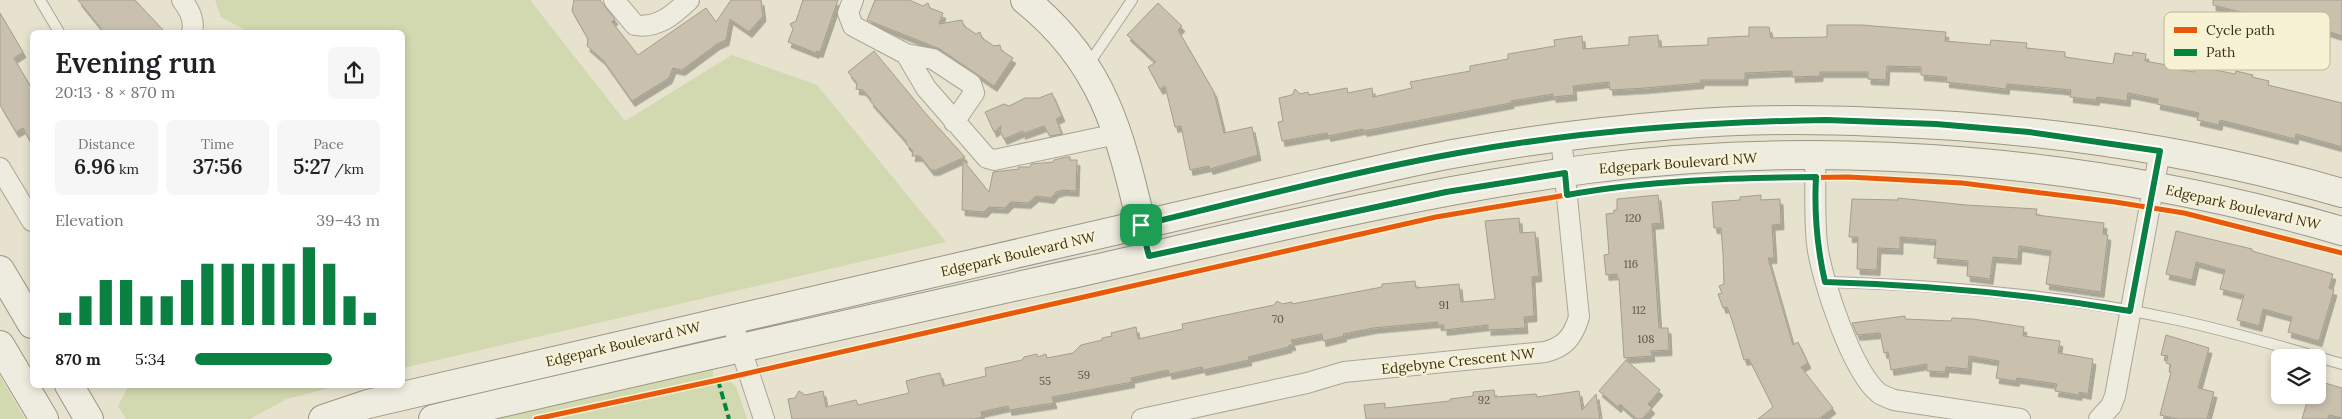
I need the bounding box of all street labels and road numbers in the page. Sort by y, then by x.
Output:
street label: Edgepark Boulevard NW [1598,148,1759,178]
street label: Edgepark Boulevard NW [2164,180,2323,234]
street label: Edgepark Boulevard NW [939,227,1098,281]
street label: Edgepark Boulevard NW [544,317,703,371]
street label: Edgebyne Crescent NW [1380,344,1537,378]

